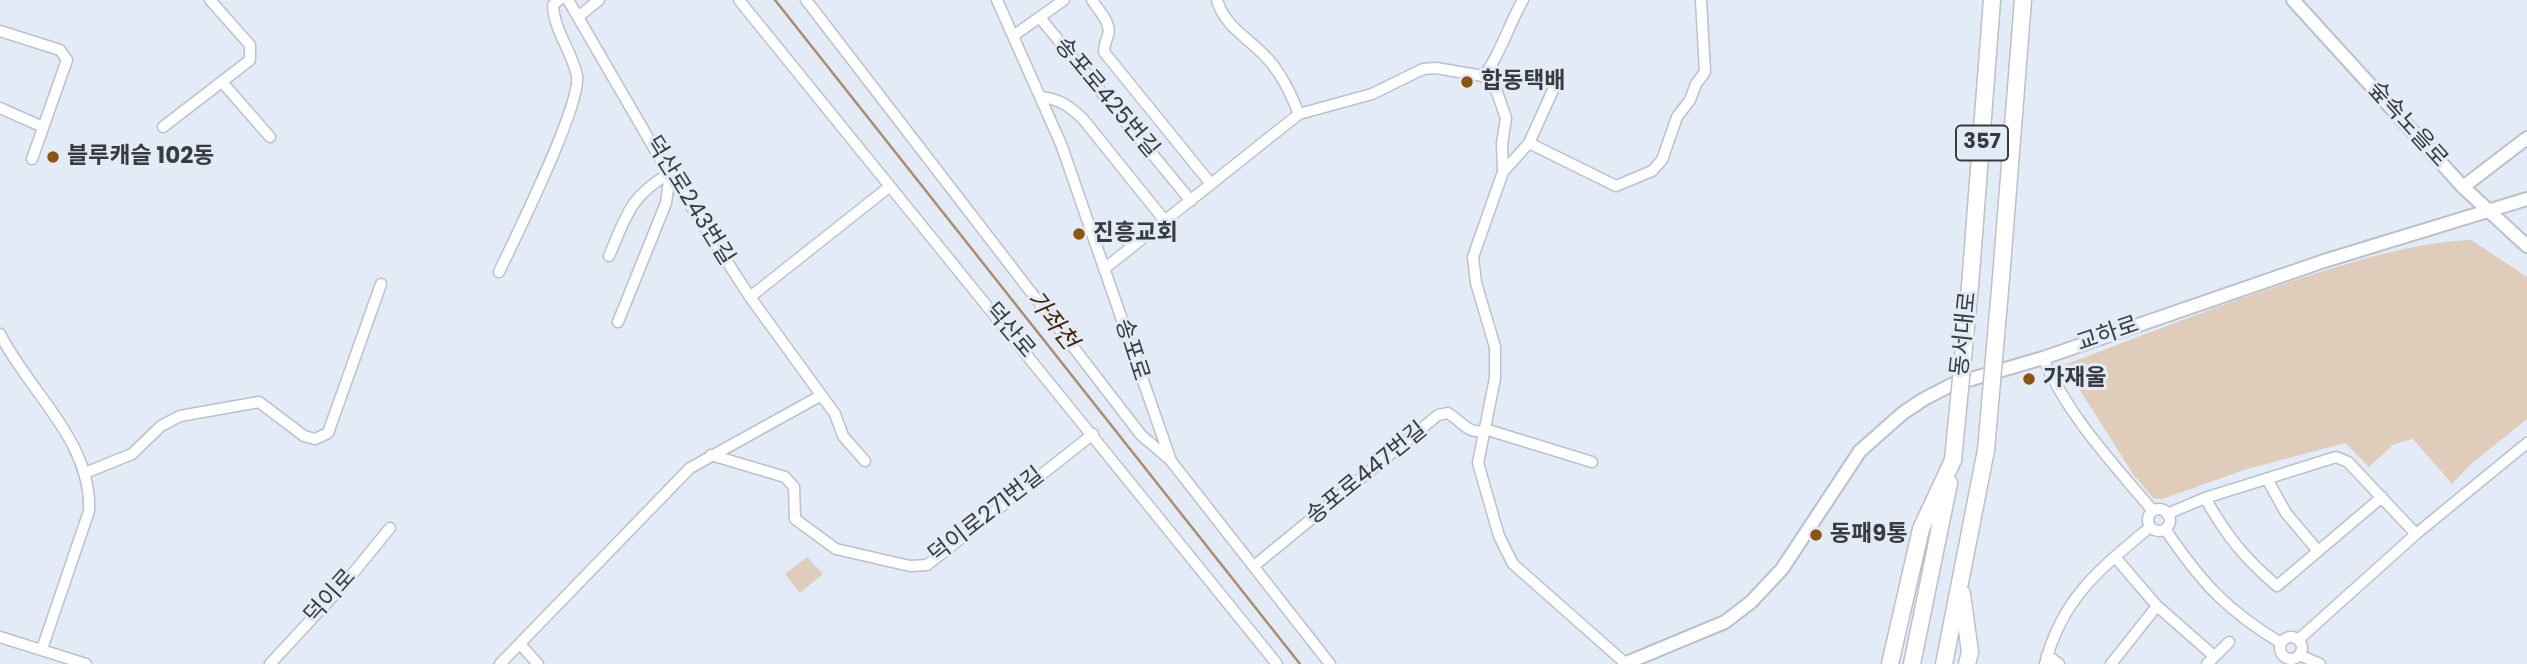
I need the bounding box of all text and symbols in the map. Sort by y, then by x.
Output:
street label: 송포로425번길 [1048,32,1164,164]
place label: 합동택배 [1481,68,1566,96]
marker: 합동택배 [1459,74,1475,90]
street label: 숲속노을로 [2361,76,2453,174]
road number: 357 [1956,125,2008,160]
street label: 덕산로243번길 [638,131,740,271]
place label: 블루캐슬 102동 [67,143,214,171]
marker: 블루캐슬 102동 [45,149,61,165]
place label: 진흥교회 [1093,220,1178,248]
marker: 진흥교회 [1071,226,1087,242]
water label: 가좌천 [1019,286,1083,356]
street label: 동서대로 [1947,290,1983,378]
street label: 덕산로 [978,298,1040,364]
street label: 교하로 [2073,312,2143,358]
street label: 송포로 [1108,316,1154,384]
place label: 가재울 [2043,365,2106,393]
marker: 가재울 [2021,371,2037,387]
street label: 송포로447번길 [1301,417,1433,531]
street label: 덕이로271번길 [924,462,1050,570]
place label: 동패9통 [1830,521,1908,549]
marker: 동패9통 [1808,527,1824,543]
street label: 덕이로 [300,564,362,630]

